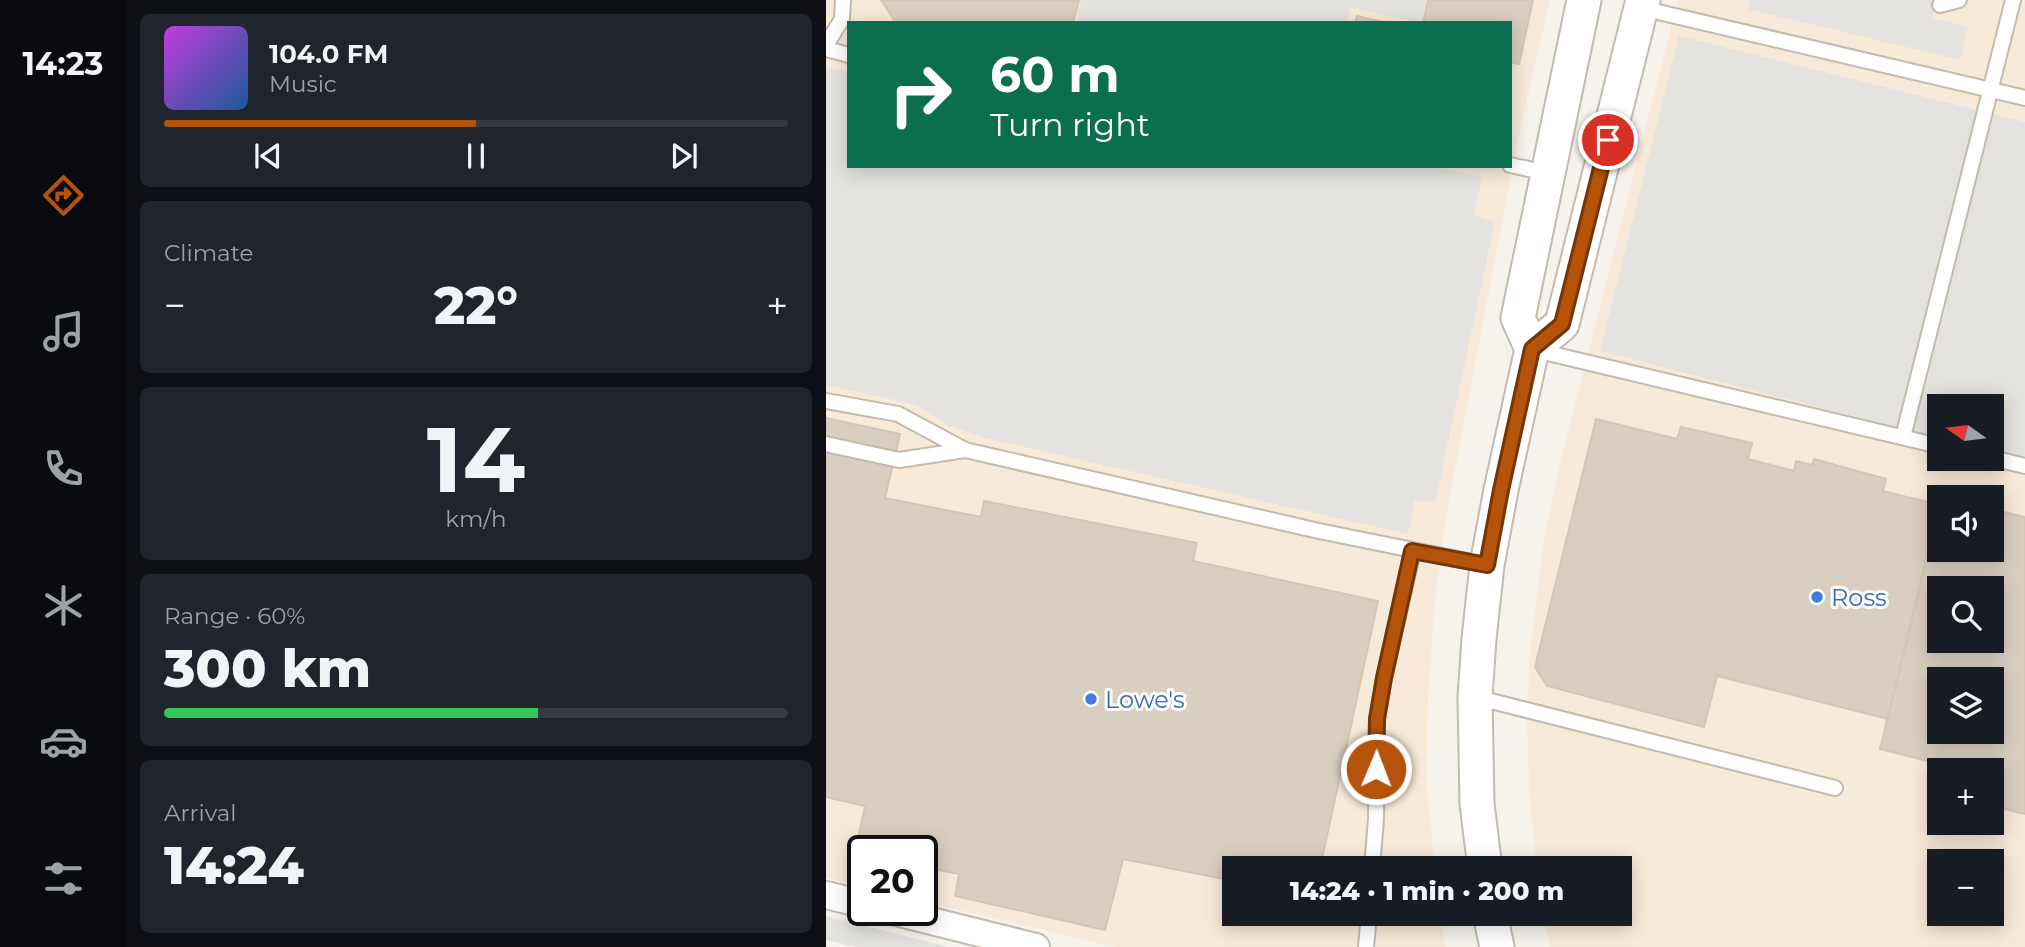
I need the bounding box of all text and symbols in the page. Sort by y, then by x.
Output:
text: 104.0 FM [269,38,388,70]
text: 14:23 [22,44,104,83]
text: 60 m [990,45,1120,104]
icon: right [875,49,966,140]
text: Music [269,70,337,98]
text: Turn right [990,105,1150,144]
pin [1578,110,1638,170]
icon: arrive [1589,121,1627,159]
icon: previous [249,137,287,175]
icon: pause [457,137,495,175]
icon: next [665,137,703,175]
icon: directions [39,171,88,220]
text: Climate [164,239,253,267]
text: 22° [434,274,518,337]
text: − [164,282,186,329]
text: + [766,282,788,329]
icon: music [39,307,88,356]
north arrow [1927,394,2004,471]
map controls [1927,394,2004,926]
text: 14 [427,404,525,515]
icon: phone [39,444,88,493]
button: sound [1927,485,2004,562]
text: km/h [445,505,507,533]
button: search [1927,576,2004,653]
icon: climate [39,581,88,630]
place label: Ross [1831,583,1887,612]
marker: Ross [1809,589,1825,605]
text: Range · 60% [164,602,305,630]
text: 300 km [164,637,371,700]
button: layers [1927,667,2004,744]
place label: Lowe's [1105,685,1185,714]
marker: Lowe's [1083,691,1099,707]
icon: car [39,717,88,766]
position arrow [1339,732,1413,806]
button: + [1927,758,2004,835]
text: Arrival [164,799,237,827]
text: 14:24 [164,834,304,897]
speed limit sign: 20 [847,835,938,926]
button: − [1927,849,2004,926]
icon: filters [39,854,88,903]
text: 14:24 · 1 min · 200 m [1290,875,1564,907]

